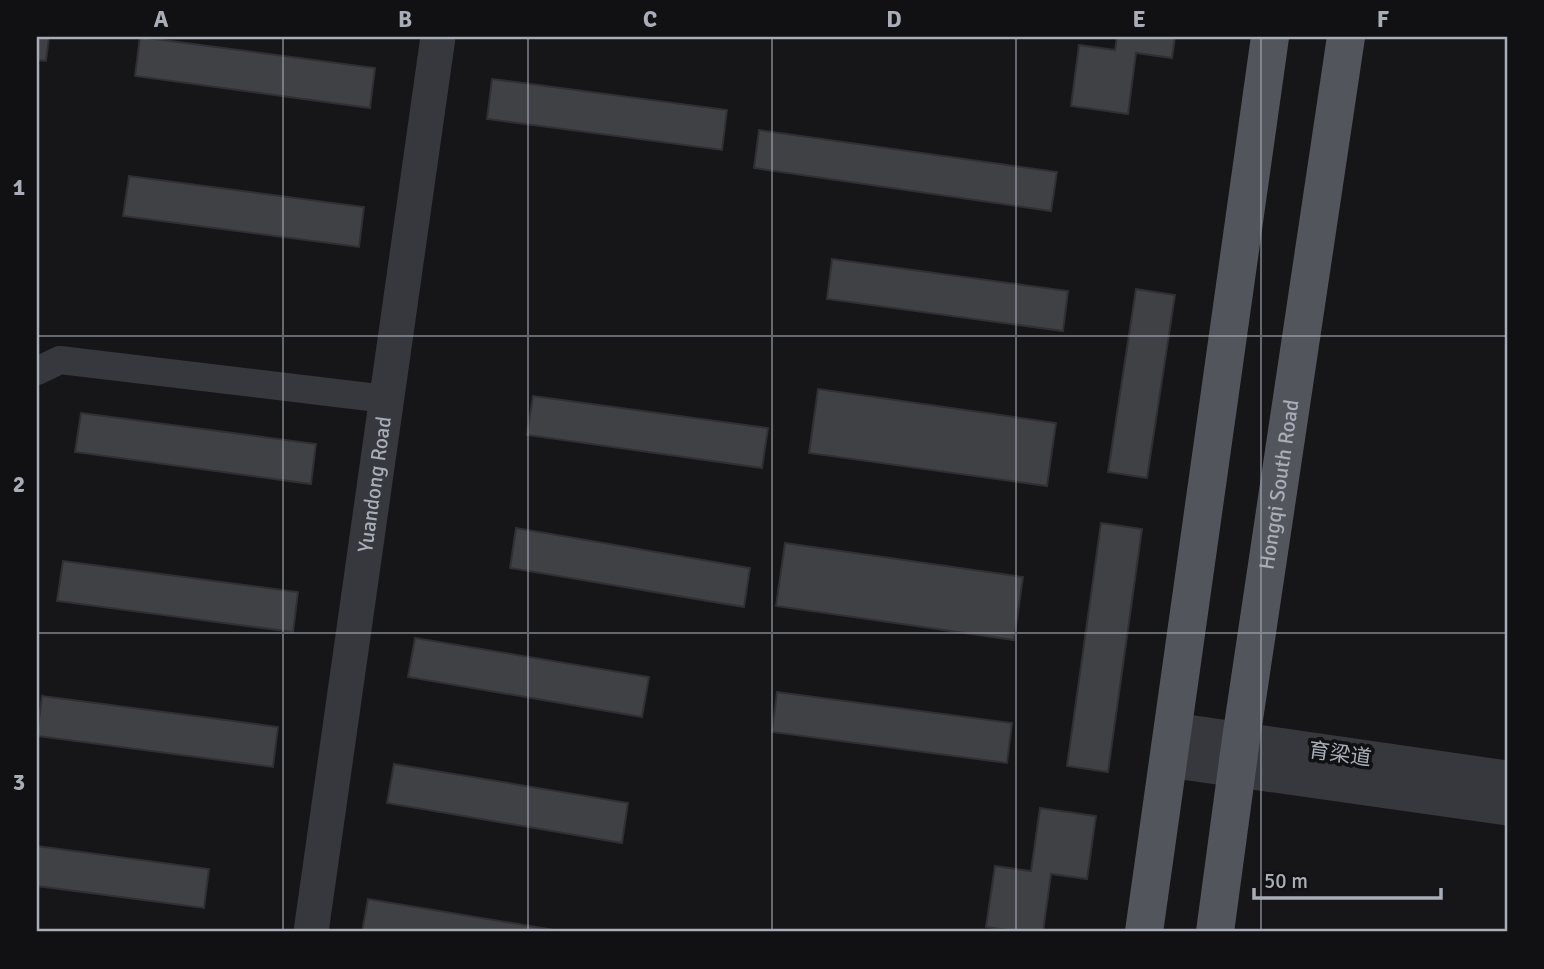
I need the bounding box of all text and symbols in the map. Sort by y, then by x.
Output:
text: A [154,5,169,34]
text: B [398,5,412,34]
text: C [643,5,657,34]
text: D [886,5,902,34]
text: E [1132,5,1146,34]
text: F [1377,5,1389,34]
text: 1 [13,173,25,202]
street label: Hongqi South Road [1254,398,1305,571]
street label: Yuandong Road [352,415,397,554]
text: 2 [13,470,25,499]
street label: 育梁道 [1307,737,1373,771]
text: 3 [13,768,25,797]
scale bar [1254,857,1441,901]
text: 50 m [1264,868,1308,894]

